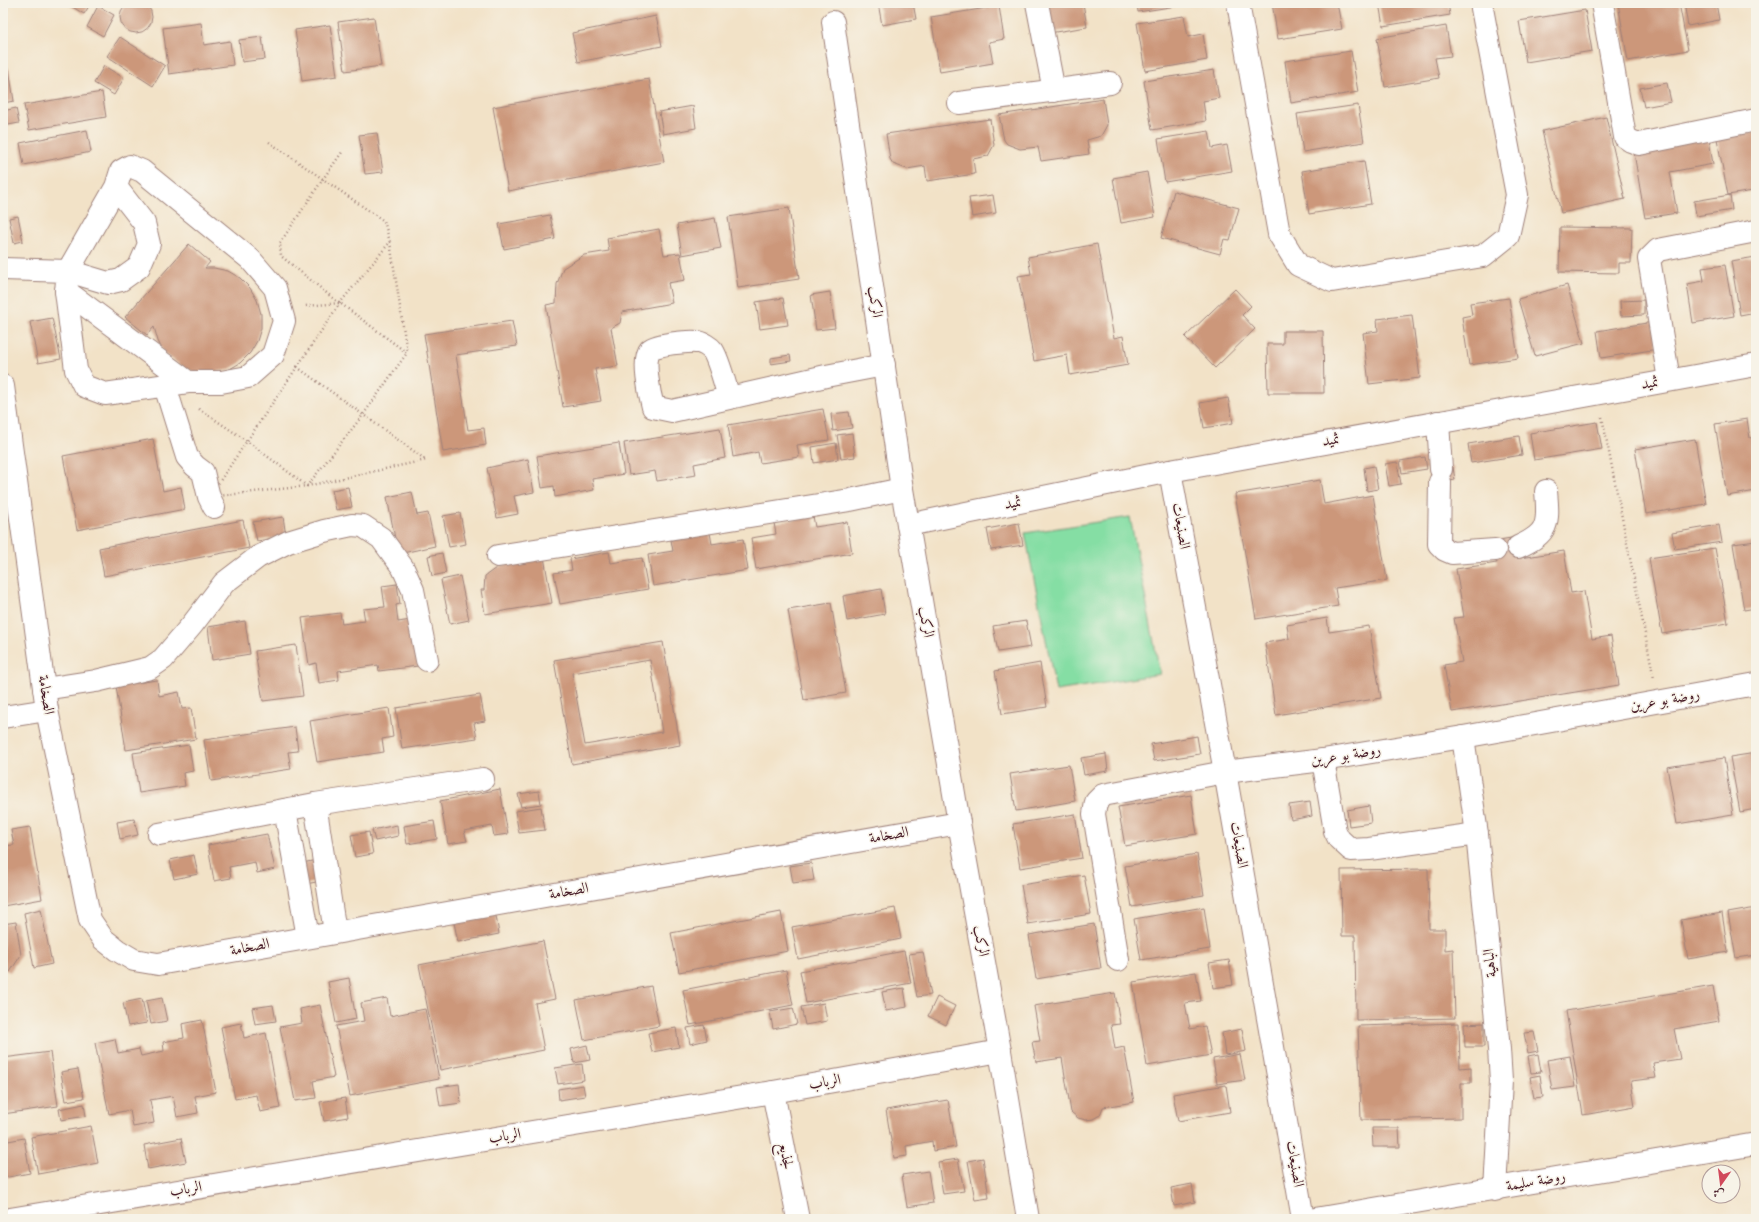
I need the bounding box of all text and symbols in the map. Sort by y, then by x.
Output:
street label: الركب [863,285,885,319]
street label: ثميد [1640,374,1660,393]
street label: ثميد [1321,431,1341,450]
street label: ثميد [1003,494,1023,513]
street label: الصنيعات [1169,502,1191,550]
street label: الركب [914,605,936,639]
street label: الصخامة [34,674,56,716]
street label: روضة بو عرين [1629,687,1701,716]
street label: روضة بو عرين [1310,743,1382,771]
street label: الصنيعات [1227,821,1249,869]
street label: الصخامة [868,825,910,847]
street label: الصخامة [548,881,590,903]
street label: الركب [969,924,991,958]
street label: الصخامة [229,937,271,959]
street label: الباهية [1482,948,1500,978]
street label: الرباب [808,1072,842,1093]
street label: الرباب [488,1126,522,1147]
street label: الصنيعات [1283,1140,1305,1188]
street label: لجذيع [770,1141,795,1172]
north arrow [1701,1164,1741,1204]
street label: روضة سليمة [1505,1169,1567,1195]
street label: الرباب [169,1179,203,1200]
text: ش [1712,1186,1726,1199]

